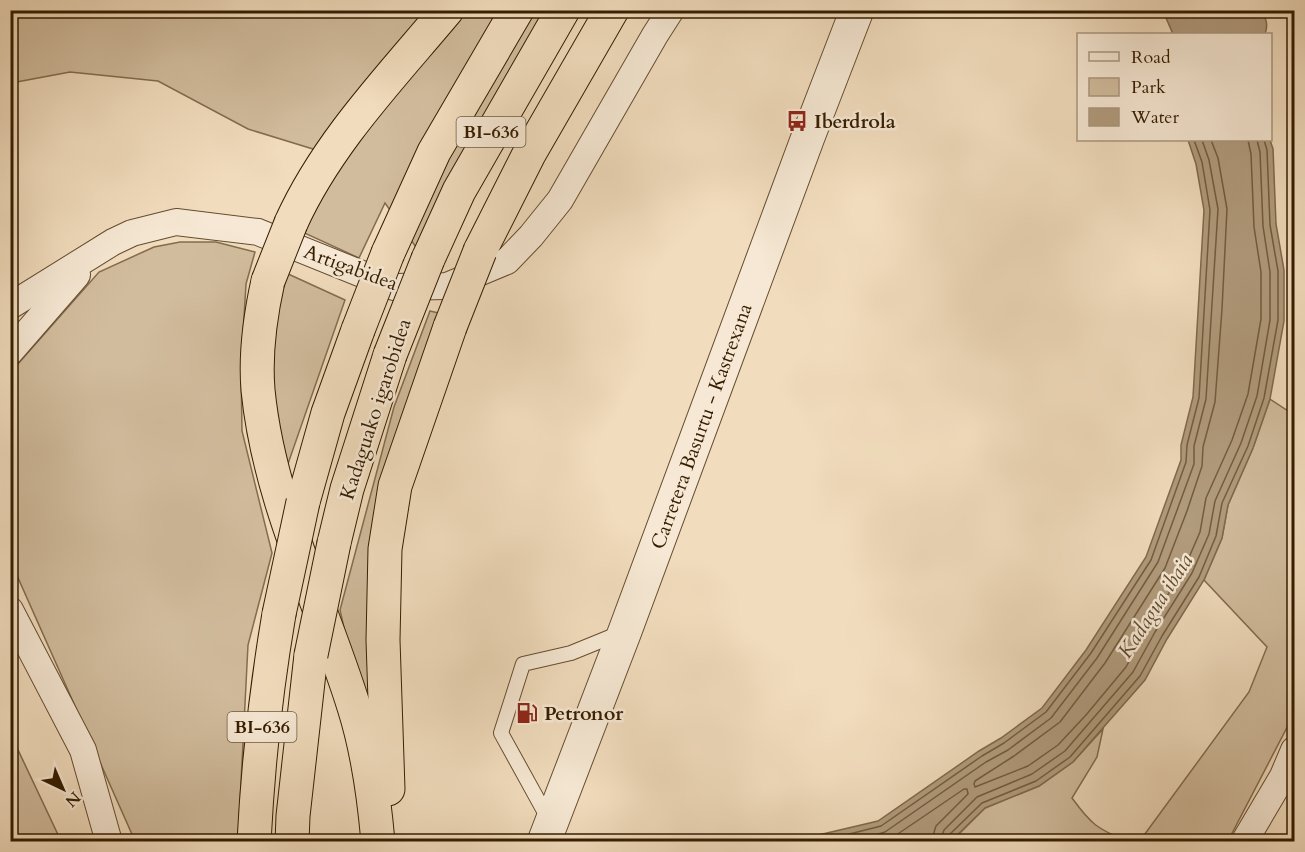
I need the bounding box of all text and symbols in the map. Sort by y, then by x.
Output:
legend [1077,33,1272,141]
text: Road [1131,45,1171,70]
text: Park [1131,75,1166,100]
text: Water [1130,105,1180,130]
place label: Iberdrola [814,108,896,135]
bus stop icon: Iberdrola [785,109,809,133]
road number: BI-636 [456,117,526,147]
street label: Artigabidea [300,238,402,297]
street label: Carretera Basurtu - Kastrexana [644,299,759,553]
street label: Kadaguako igarobidea [333,315,418,503]
water label: Kadagua ibaia [1111,548,1200,664]
place label: Petronor [544,700,624,727]
fuel station icon: Petronor [515,701,539,725]
road number: BI-636 [228,712,296,742]
north arrow [33,759,93,819]
text: N [60,786,85,812]

